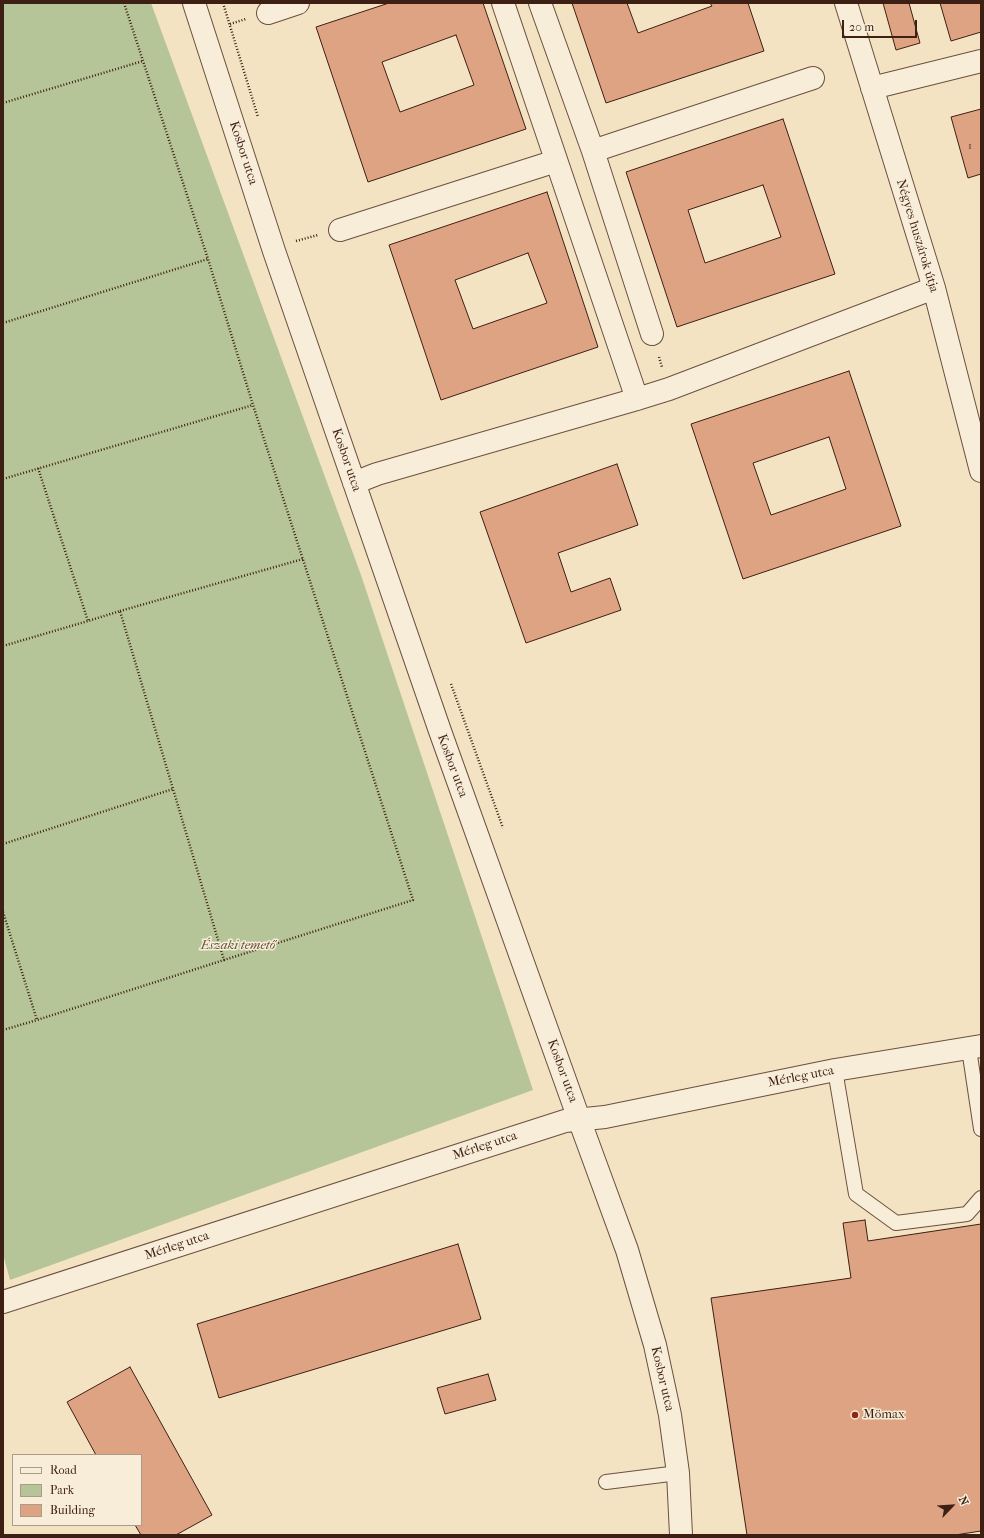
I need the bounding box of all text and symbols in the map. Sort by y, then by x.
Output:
scale bar [844,12,919,38]
text: 20 m [849,20,874,34]
street label: Kosbor utca [225,119,261,187]
house number: 1 [968,139,972,153]
street label: Négyes huszárok útja [892,178,942,294]
street label: Kosbor utca [328,426,364,494]
street label: Kosbor utca [433,732,471,800]
park label: Északi temető [201,938,275,954]
street label: Kosbor utca [543,1037,581,1105]
street label: Mérleg utca [767,1063,835,1091]
street label: Mérleg utca [451,1128,519,1164]
street label: Mérleg utca [143,1228,211,1264]
street label: Kosbor utca [647,1345,677,1413]
place label: Mömax [863,1407,905,1423]
marker: Mömax [850,1410,860,1420]
legend [12,1454,142,1526]
text: Road [50,1463,77,1477]
text: Park [50,1483,74,1497]
north arrow [932,1486,972,1526]
text: N [956,1494,971,1507]
text: Building [50,1503,95,1517]

